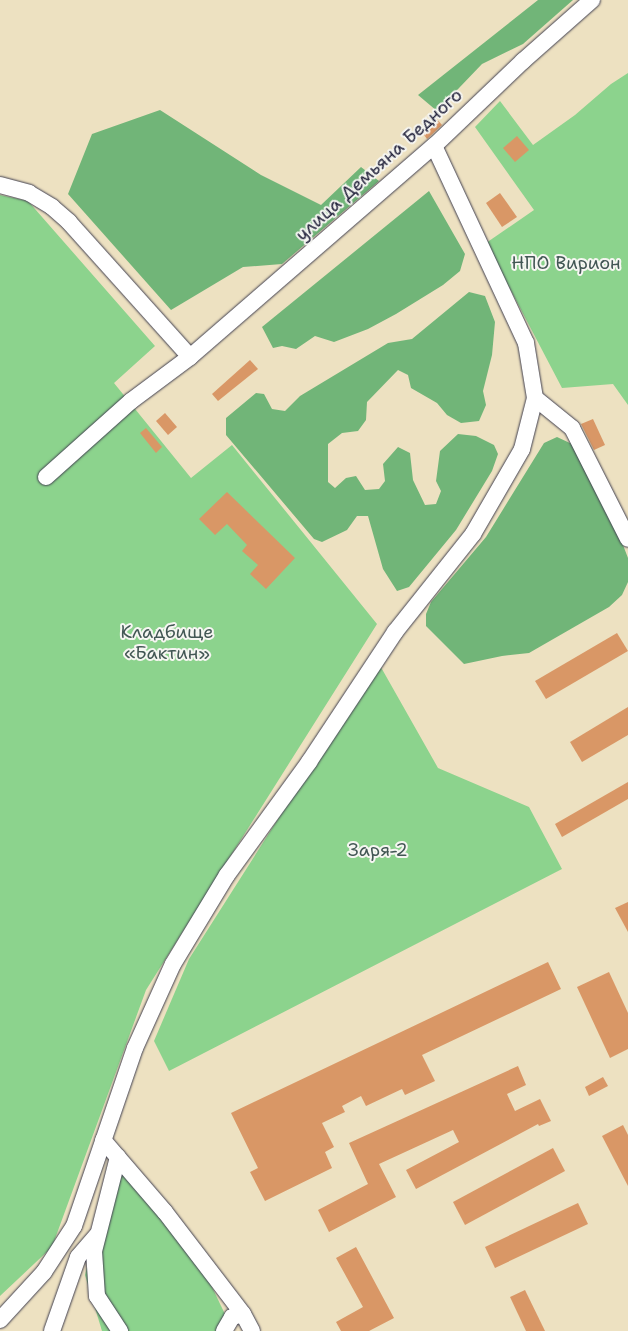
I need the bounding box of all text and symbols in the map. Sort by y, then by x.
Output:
street label: улица Демьяна Бедного [291,84,467,246]
park label: НПО Вирион [511,252,621,274]
park label: Кладбище «Бактин» [120,622,214,664]
park label: Заря-2 [348,839,408,861]

